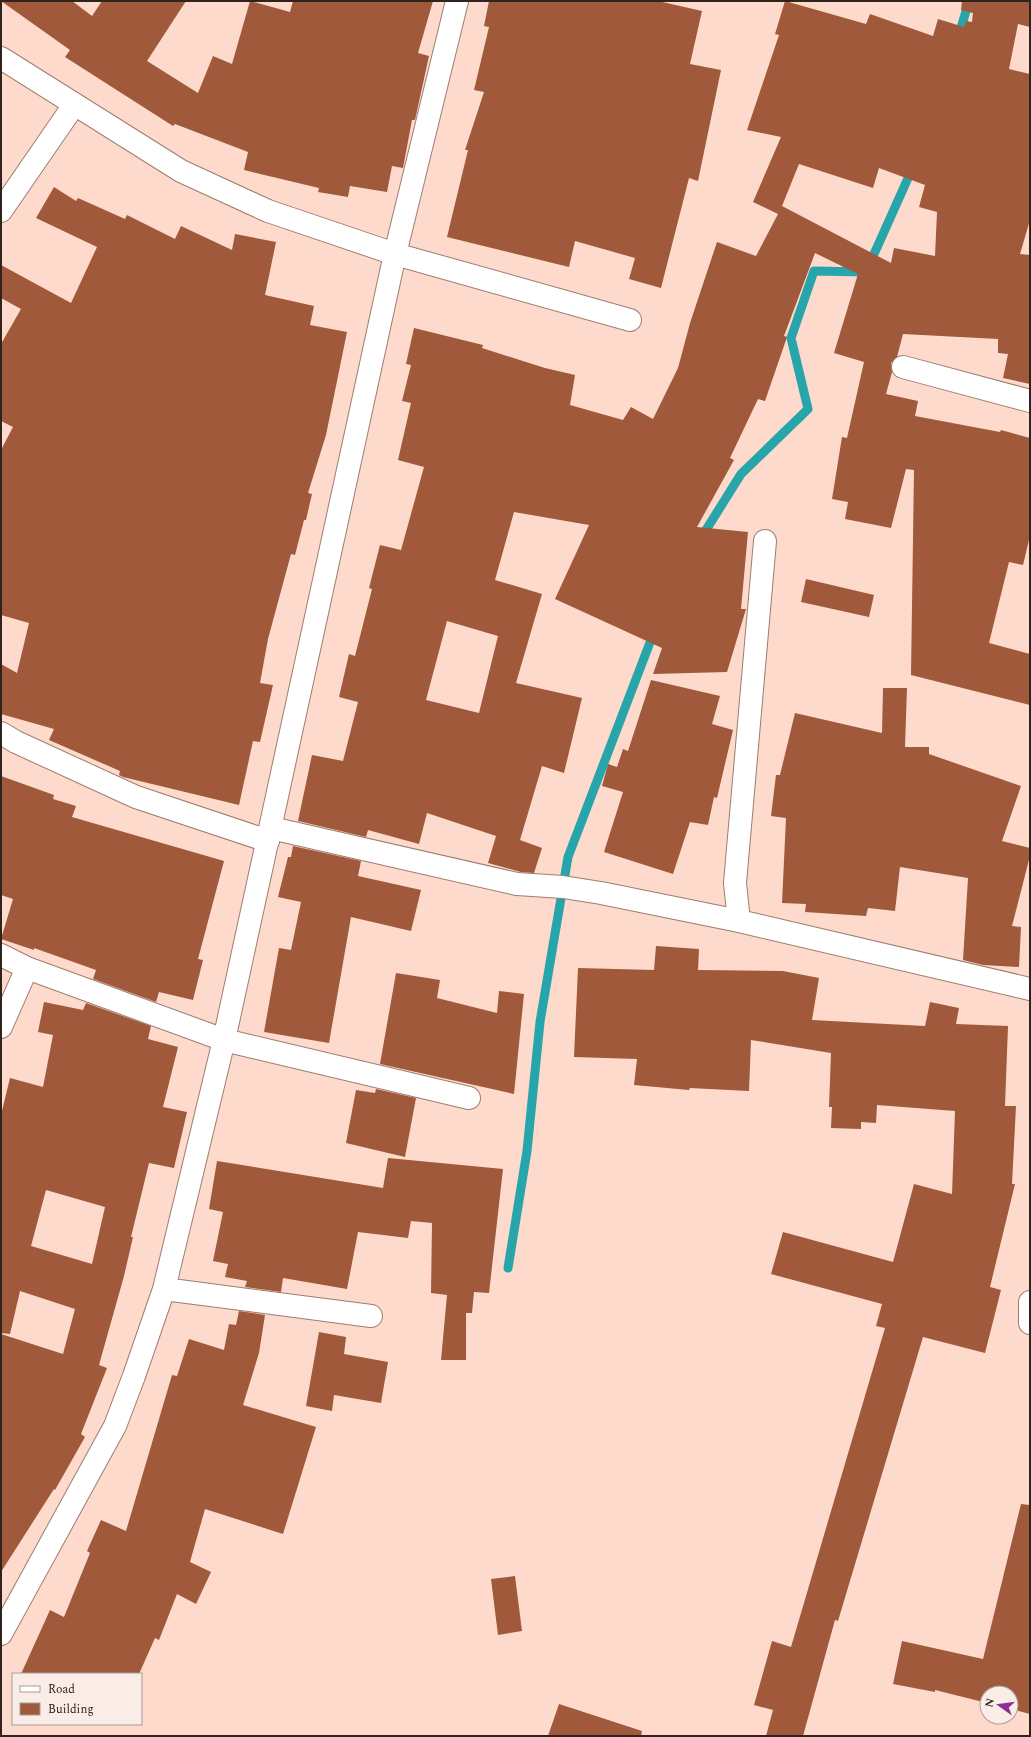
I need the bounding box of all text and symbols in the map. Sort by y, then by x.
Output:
legend [12,1673,142,1725]
text: Road [48,1680,75,1699]
north arrow [979,1685,1019,1725]
text: N [980,1696,999,1709]
text: Building [48,1700,94,1719]

